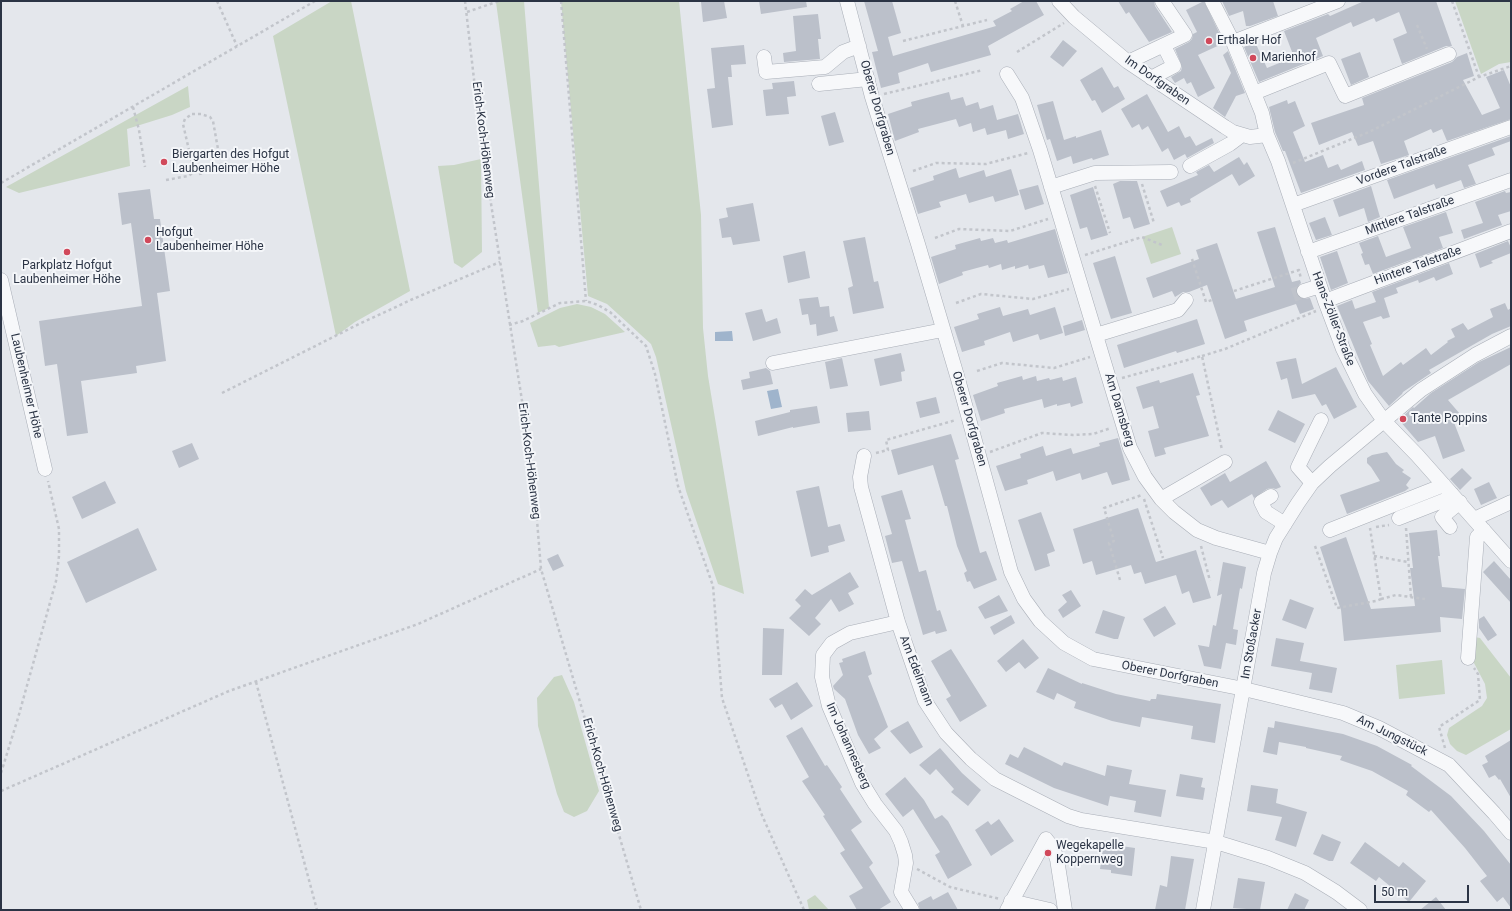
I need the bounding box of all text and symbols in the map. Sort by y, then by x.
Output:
place label: Erthaler Hof [1217,34,1281,48]
marker: Erthaler Hof [1204,36,1214,46]
place label: Marienhof [1261,51,1316,65]
street label: Im Dorfgraben [1122,53,1192,109]
marker: Marienhof [1248,53,1258,63]
street label: Oberer Dorfgraben [857,59,897,157]
street label: Erich-Koch-Höhenweg [469,81,497,199]
street label: Vordere Talstraße [1355,143,1449,189]
place label: Biergarten des Hofgut Laubenheimer Höhe [172,148,289,176]
marker: Biergarten des Hofgut Laubenheimer Höhe [159,157,169,167]
street label: Mittlere Talstraße [1363,193,1457,239]
place label: Hofgut Laubenheimer Höhe [156,226,264,254]
marker: Hofgut Laubenheimer Höhe [143,235,153,245]
street label: Hintere Talstraße [1372,244,1464,288]
marker: Parkplatz Hofgut Laubenheimer Höhe [62,247,72,257]
place label: Parkplatz Hofgut Laubenheimer Höhe [13,259,121,287]
street label: Hans-Zöller-Straße [1308,270,1358,368]
street label: Laubenheimer Höhe [7,332,45,440]
street label: Oberer Dorfgraben [949,370,989,468]
street label: Am Damsberg [1101,371,1137,449]
street label: Erich-Koch-Höhenweg [515,402,543,520]
place label: Tante Poppins [1411,412,1487,426]
marker: Tante Poppins [1398,414,1408,424]
street label: Im Stoßacker [1239,608,1265,680]
street label: Am Edelmann [896,634,936,708]
street label: Oberer Dorfgraben [1120,659,1220,691]
street label: Im Johannesberg [823,701,873,791]
street label: Am Jungstück [1354,713,1430,759]
street label: Erich-Koch-Höhenweg [579,717,625,833]
place label: Wegekapelle Koppernweg [1056,839,1124,867]
marker: Wegekapelle Koppernweg [1043,848,1053,858]
scale bar [1376,877,1471,903]
text: 50 m [1381,885,1408,899]

